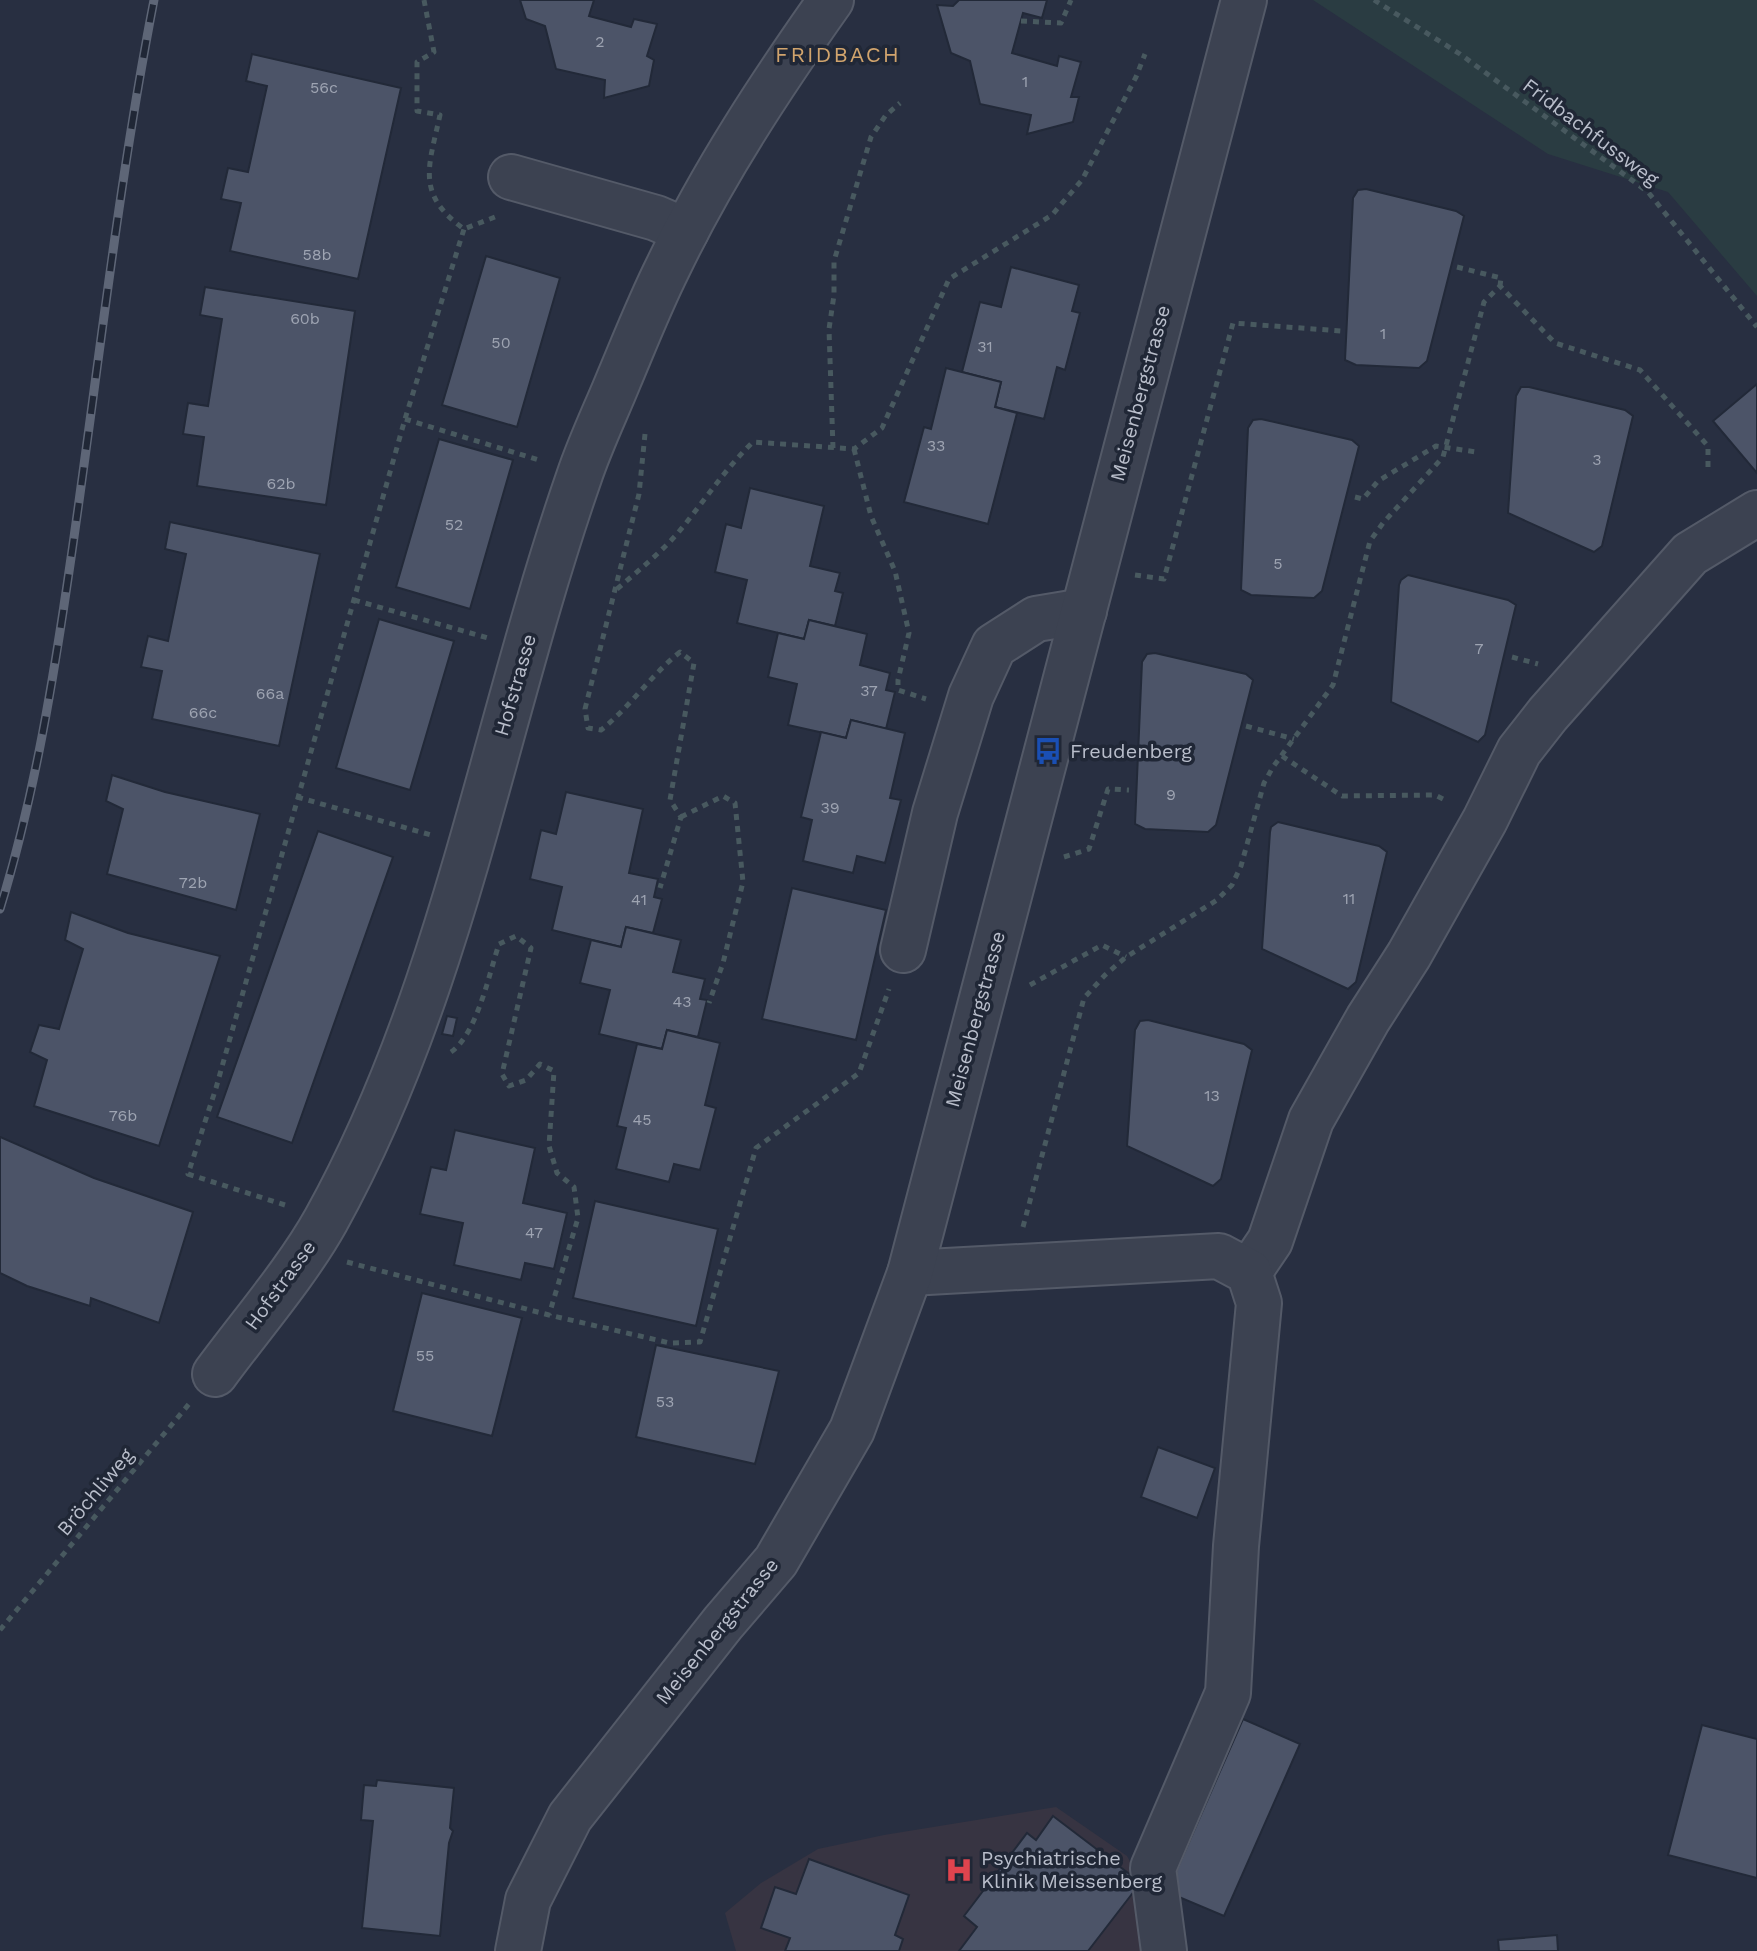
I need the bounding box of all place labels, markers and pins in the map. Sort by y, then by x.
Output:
bus stop icon: Freudenberg [1033,736,1063,766]
place label: Freudenberg [1070,739,1192,763]
place label: Psychiatrische Klinik Meissenberg [981,1846,1162,1893]
hospital icon: Psychiatrische Klinik Meissenberg [944,1855,974,1885]

